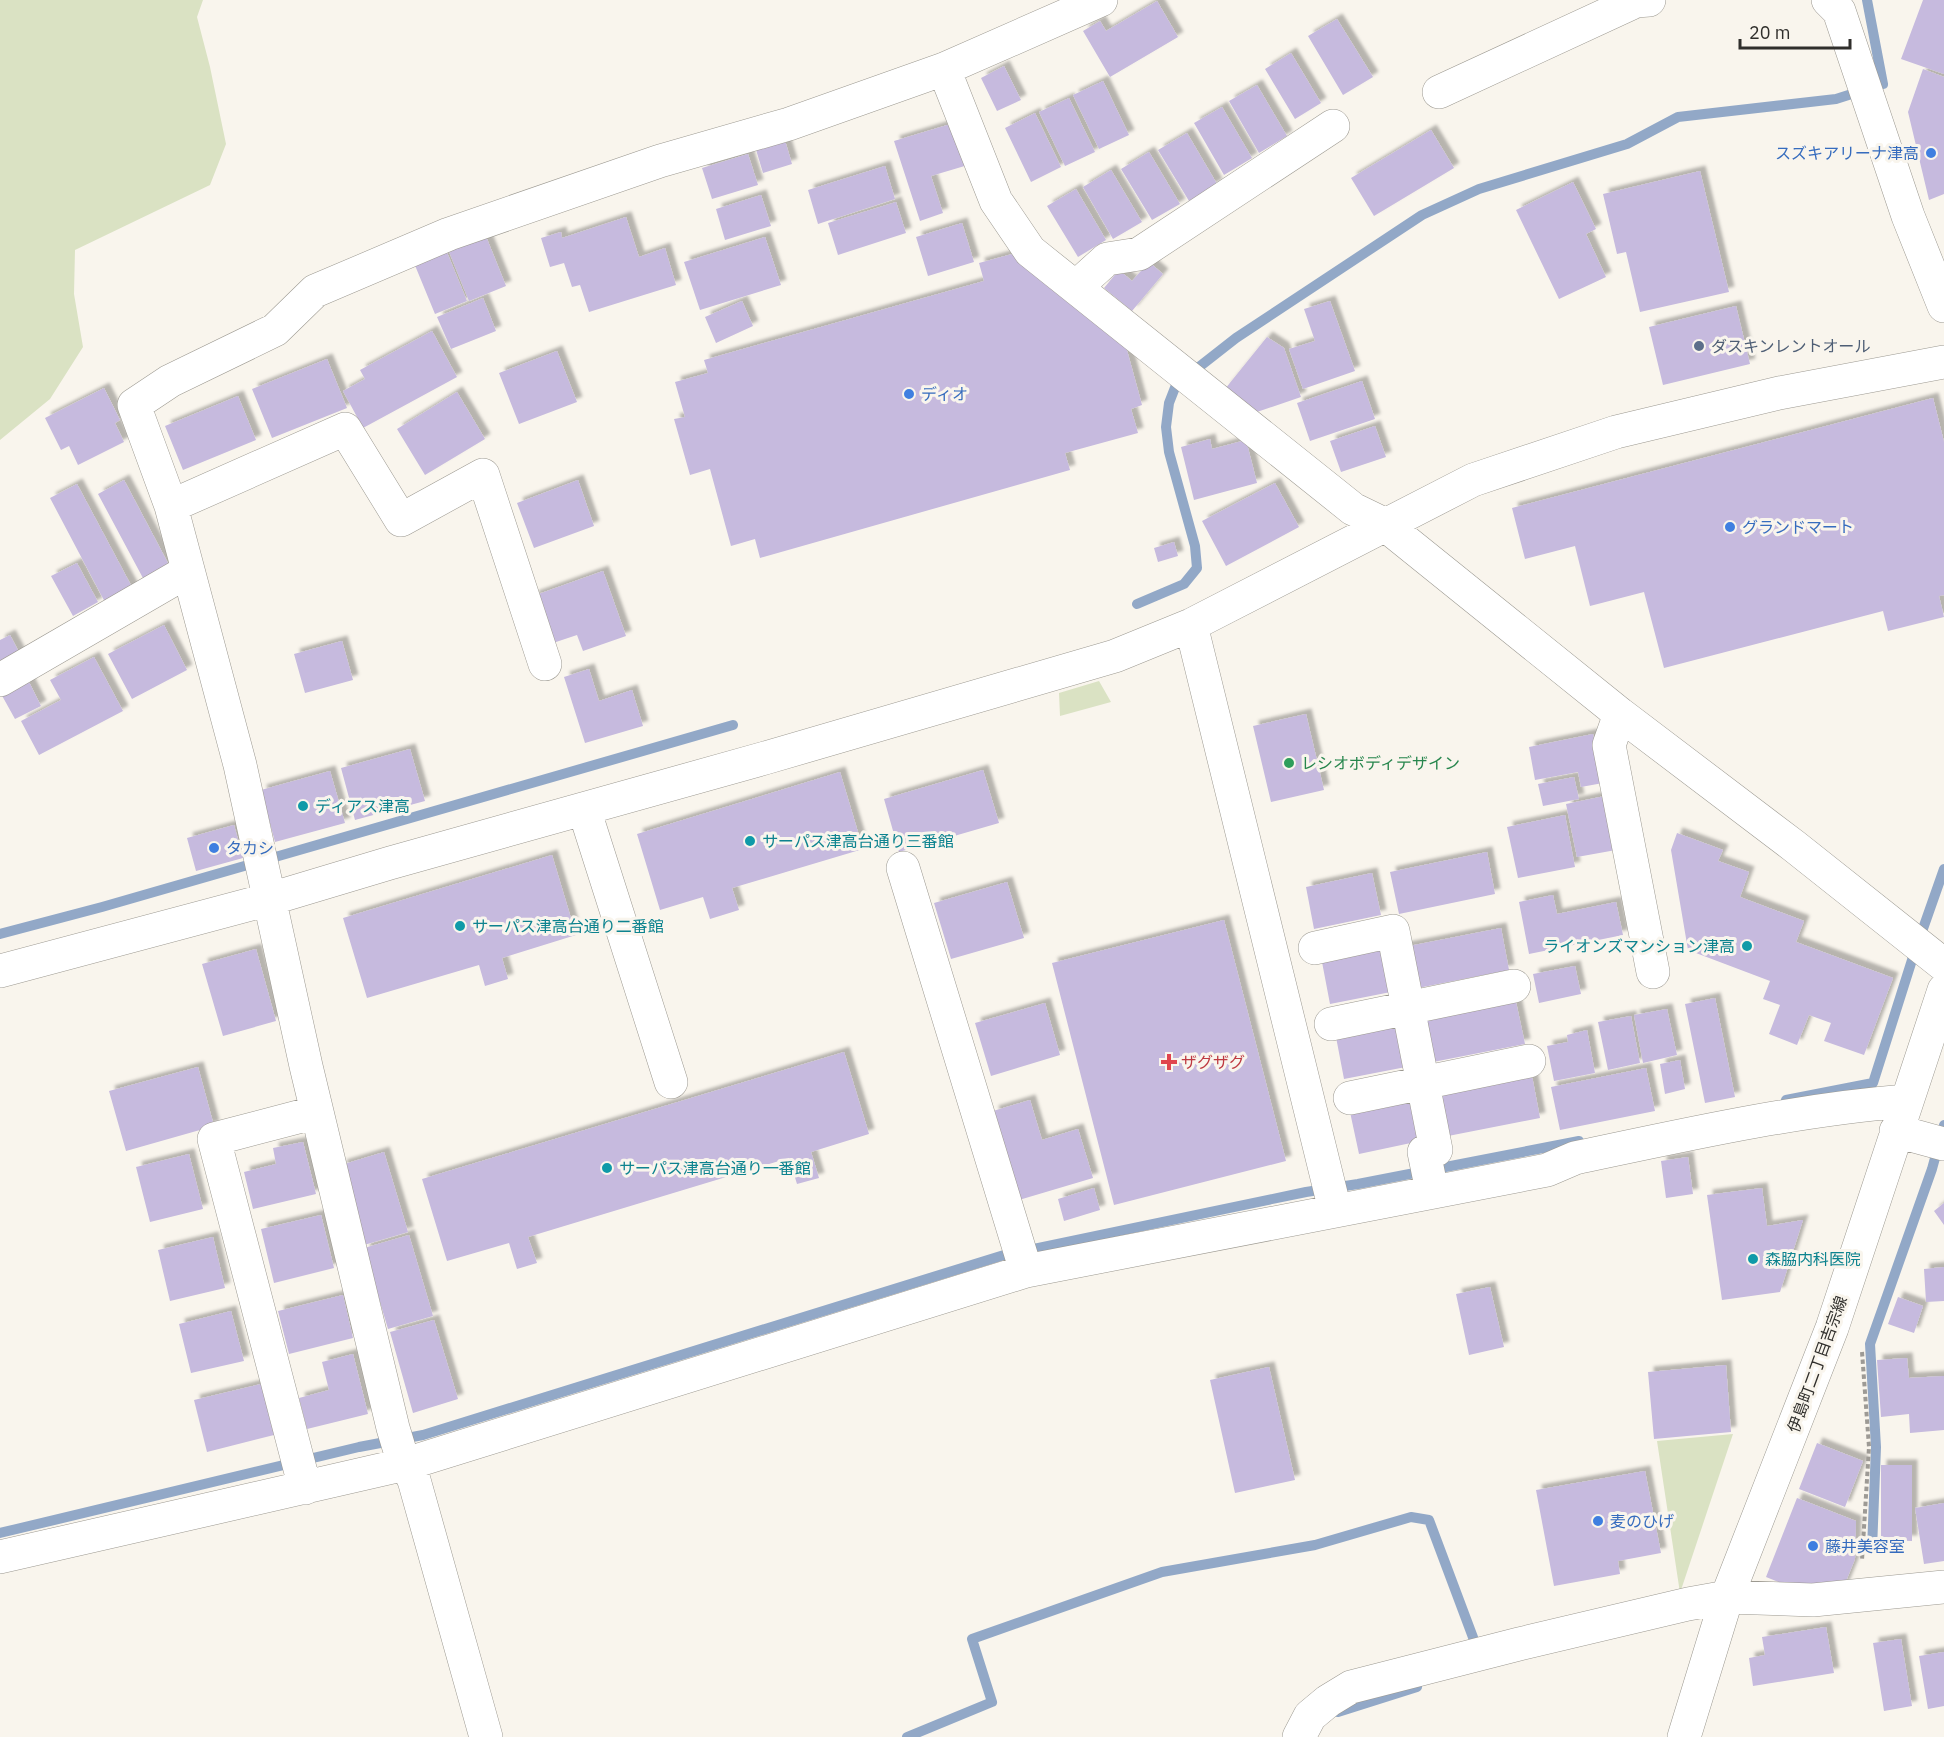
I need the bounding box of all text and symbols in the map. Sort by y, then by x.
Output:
scale bar [1740,12,1850,50]
text: 20 m [1749,21,1791,44]
place label: スズキアリーナ津高 [1775,143,1919,163]
marker: スズキアリーナ津高 [1924,146,1938,160]
place label: ダスキンレントオール [1711,336,1871,356]
marker: ダスキンレントオール [1692,339,1706,353]
place label: ディオ [921,384,968,404]
marker: ディオ [902,387,916,401]
place label: グランドマート [1742,517,1854,537]
marker: グランドマート [1723,520,1737,534]
place label: レシオボディデザイン [1301,753,1460,773]
marker: レシオボディデザイン [1282,756,1296,770]
place label: ディアス津高 [315,796,410,816]
marker: ディアス津高 [296,799,310,813]
place label: サーパス津高台通り三番館 [762,831,954,851]
marker: サーパス津高台通り三番館 [743,834,757,848]
place label: タカシ [226,838,274,858]
marker: タカシ [207,841,221,855]
place label: サーパス津高台通り二番館 [472,916,664,936]
marker: サーパス津高台通り二番館 [453,919,467,933]
place label: ライオンズマンション津高 [1543,936,1735,956]
marker: ライオンズマンション津高 [1740,939,1754,953]
place label: ザグザグ [1181,1052,1245,1072]
marker: ザグザグ [1162,1055,1176,1069]
place label: サーパス津高台通り一番館 [619,1158,811,1178]
marker: サーパス津高台通り一番館 [600,1161,614,1175]
place label: 森脇内科医院 [1765,1249,1861,1269]
marker: 森脇内科医院 [1746,1252,1760,1266]
street label: 伊島町二丁目吉宗線 [1783,1293,1851,1435]
place label: 麦のひげ [1610,1511,1674,1531]
marker: 麦のひげ [1591,1514,1605,1528]
place label: 藤井美容室 [1825,1536,1905,1556]
marker: 藤井美容室 [1806,1539,1820,1553]

